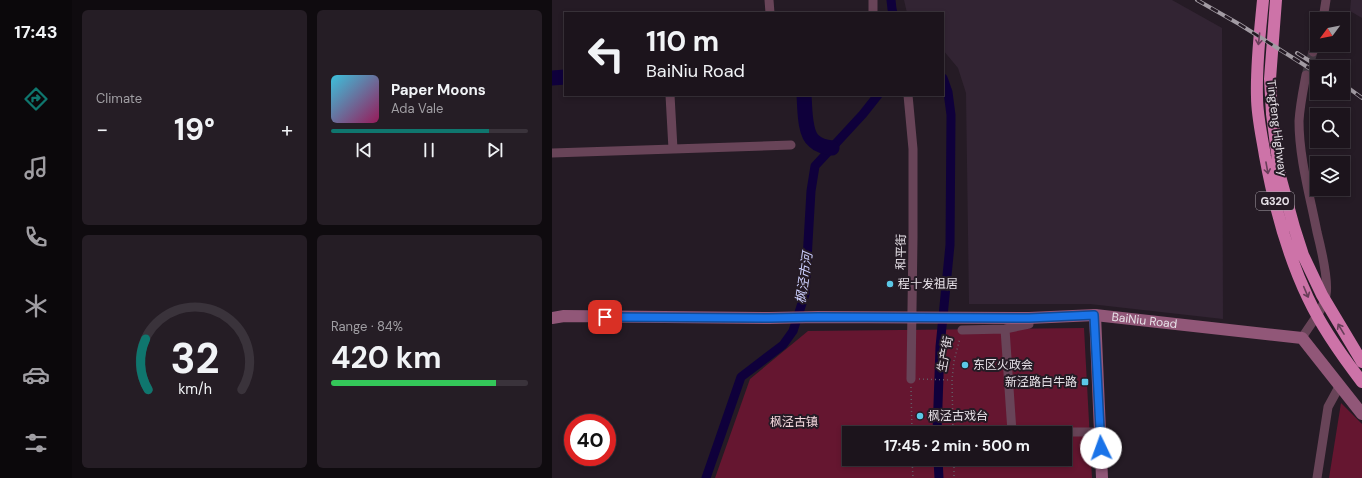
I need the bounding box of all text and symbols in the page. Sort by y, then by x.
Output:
north arrow [1310,12,1350,52]
map controls [1310,12,1350,196]
text: 17:43 [14,20,58,44]
text: 110 m [646,23,719,60]
icon: left [580,28,632,80]
one-way arrow [1255,32,1263,45]
text: BaiNiu Road [646,59,745,83]
button: sound [1310,60,1350,100]
street label: Tingfeng Highway [1263,79,1291,178]
text: Paper Moons [391,80,486,100]
icon: directions [22,85,50,113]
text: Climate [96,90,142,107]
text: Ada Vale [391,100,443,117]
button: search [1310,108,1350,148]
text: 19° [174,110,215,149]
text: − [96,115,108,144]
text: + [281,115,293,144]
icon: previous [353,139,375,161]
icon: pause [418,139,440,161]
icon: next [484,139,506,161]
icon: music [22,154,50,182]
button: layers [1310,156,1350,196]
one-way arrow [1263,161,1271,174]
road number: G320 [1256,192,1294,210]
icon: phone [22,223,50,251]
street label: 和平街 [893,234,909,270]
water label: 枫泾市河 [792,248,816,305]
place label: 程十发祖居 [898,276,958,292]
marker: 程十发祖居 [885,279,895,289]
one-way arrow [1302,285,1310,297]
icon: climate [22,292,50,320]
pin [588,300,622,334]
icon: arrive [594,306,616,328]
street label: BaiNiu Road [1111,309,1178,332]
text: Range · 84% [331,318,403,335]
one-way arrow [1337,323,1345,335]
text: 32 [170,331,219,385]
street label: 生产街 [934,335,956,373]
text: 420 km [331,338,441,377]
place label: 东区火政会 [973,357,1033,373]
marker: 东区火政会 [960,360,970,370]
icon: car [22,361,50,389]
place label: 新泾路白牛路 [1005,374,1077,390]
marker: 新泾路白牛路 [1080,377,1090,387]
text: km/h [178,379,211,397]
place label: 枫泾古戏台 [928,408,988,424]
marker: 枫泾古戏台 [915,411,925,421]
speed limit sign: 40 [564,414,616,466]
park label: 枫泾古镇 [770,414,818,430]
position arrow [1080,427,1122,469]
icon: filters [22,429,50,457]
text: 17:45 · 2 min · 500 m [884,436,1030,456]

